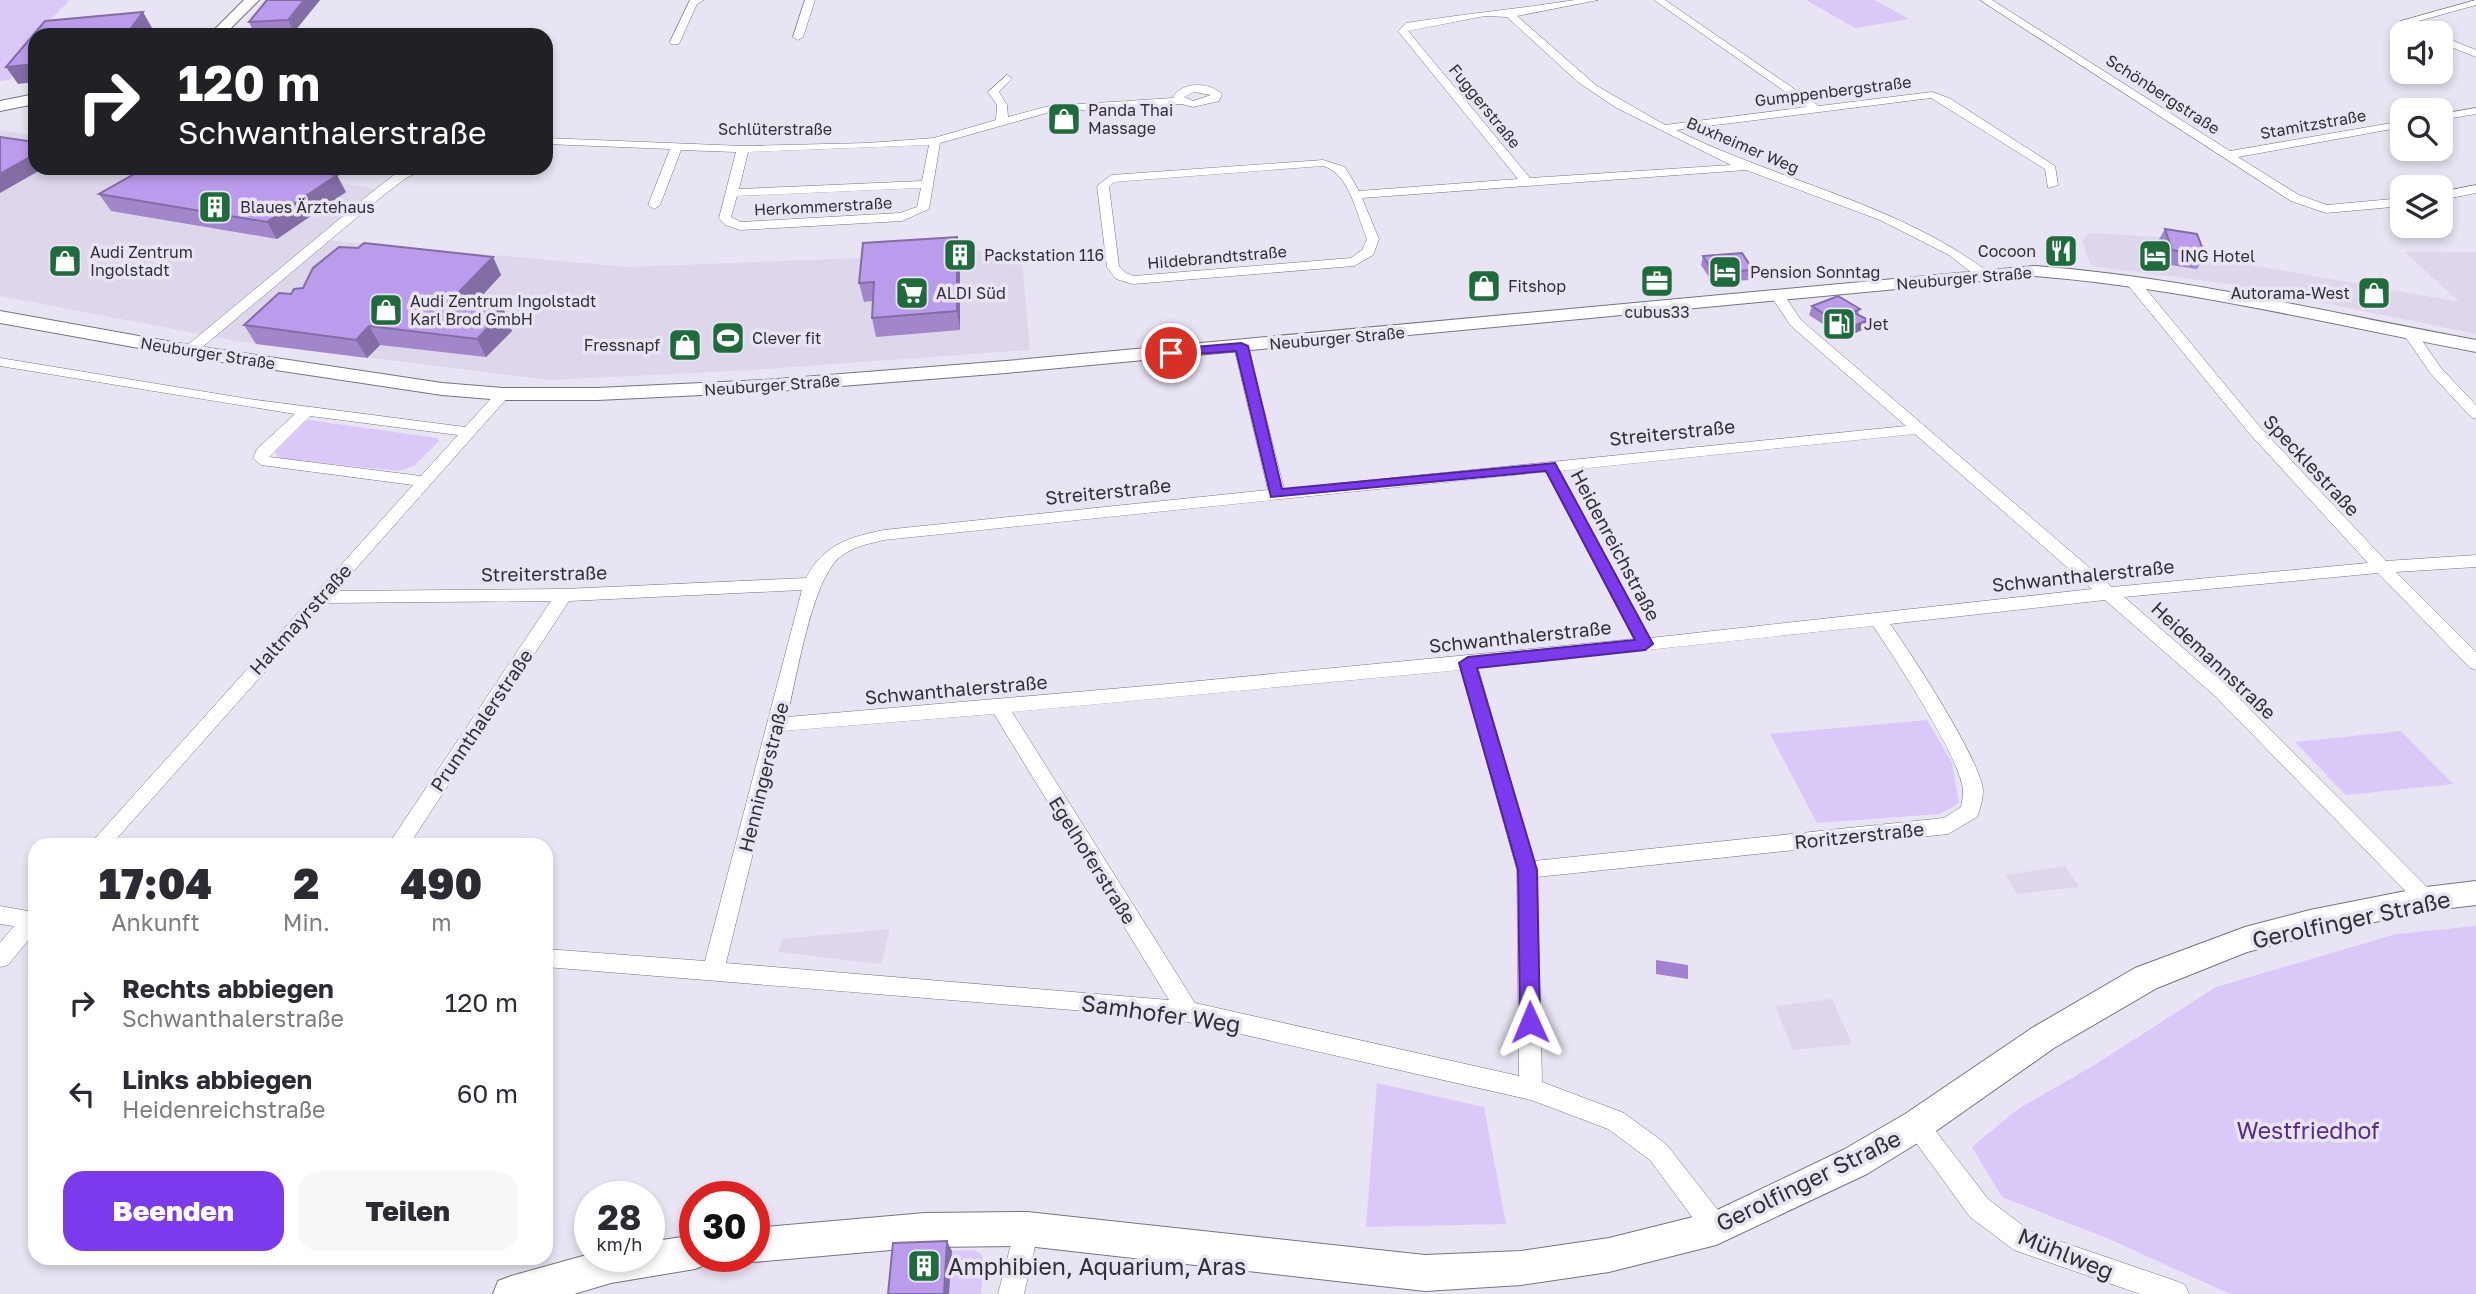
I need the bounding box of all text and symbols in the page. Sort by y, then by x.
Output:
map controls [2390,21,2453,238]
button: sound [2390,21,2453,84]
street label: Schönbergstraße [2102,50,2224,138]
text: 120 m [178,53,320,112]
icon: right [63,56,154,147]
street label: Fuggerstraße [1445,60,1525,152]
street label: Gumppenbergstraße [1754,71,1912,111]
button: search [2390,98,2453,161]
shop icon: Panda Thai Massage [1045,100,1083,138]
place label: Panda Thai Massage [1088,100,1173,138]
street label: Stamitzstraße [2258,105,2368,143]
street label: Buxheimer Weg [1684,112,1802,178]
text: Schwanthalerstraße [178,113,487,151]
street label: Schlüterstraße [718,119,832,139]
button: layers [2390,175,2453,238]
building icon: Blaues Ärztehaus [196,188,234,226]
street label: Herkommerstraße [753,192,893,220]
place label: Blaues Ärztehaus [240,197,375,217]
restaurant icon: Cocoon [2042,232,2080,270]
building icon: Packstation 116 [941,236,979,274]
hotel icon: ING Hotel [2136,237,2174,275]
street label: Hildebrandtstraße [1146,241,1288,273]
place label: Cocoon [1978,241,2036,261]
shop icon: Audi Zentrum Ingolstadt [46,242,84,280]
place label: Audi Zentrum Ingolstadt [90,242,193,280]
place label: Packstation 116 [984,245,1104,265]
place label: ING Hotel [2180,246,2255,266]
hotel icon: Pension Sonntag [1706,253,1744,291]
office icon: cubus33 [1638,262,1676,300]
place label: Pension Sonntag [1750,262,1880,282]
street label: Neuburger Straße [1895,262,2033,294]
shop icon: Fitshop [1465,267,1503,305]
supermarket icon: ALDI Süd [893,274,931,312]
shop icon: Autorama-West [2355,274,2393,312]
place label: Fitshop [1508,276,1566,296]
place label: ALDI Süd [936,283,1006,303]
place label: Autorama-West [2231,283,2350,303]
shop icon: Audi Zentrum Ingolstadt Karl Brod GmbH [367,291,405,329]
place label: Audi Zentrum Ingolstadt Karl Brod GmbH [410,291,597,329]
place label: cubus33 [1624,302,1690,322]
fuel station icon: Jet [1820,305,1858,343]
place label: Jet [1864,314,1889,334]
sports icon: Clever fit [709,319,747,357]
street label: Neuburger Straße [1268,322,1406,354]
pin [1141,323,1201,383]
shop icon: Fressnapf [666,326,704,364]
place label: Clever fit [752,328,822,348]
street label: Neuburger Straße [139,332,277,374]
icon: arrive [1152,334,1190,372]
place label: Fressnapf [584,335,660,355]
street label: Neuburger Straße [703,370,841,400]
street label: Specklestraße [2259,409,2365,521]
street label: Streiterstraße [1608,414,1736,450]
street label: Heidenreichstraße [1566,465,1666,625]
street label: Streiterstraße [1044,473,1172,509]
street label: Schwanthalerstraße [1991,554,2175,596]
street label: Haltmayrstraße [244,559,356,679]
street label: Streiterstraße [481,560,607,586]
street label: Heidemannstraße [2147,596,2281,724]
street label: Schwanthalerstraße [1428,615,1612,657]
street label: Prunnthalerstraße [425,645,537,795]
street label: Schwanthalerstraße [864,670,1048,708]
street label: Henningerstraße [733,700,793,854]
street label: Egelhoferstraße [1045,792,1141,928]
street label: Roritzerstraße [1793,817,1925,853]
text: 17:04 [99,858,212,908]
text: 2 [293,858,319,908]
text: 490 [401,858,482,908]
street label: Gerolfinger Straße [2249,884,2453,954]
text: Ankunft [111,908,200,936]
text: Min. [283,908,330,936]
text: m [431,908,452,936]
text: Rechts abbiegen [122,973,334,1004]
icon: right [63,984,101,1022]
position arrow [1493,985,1567,1059]
text: 120 m [445,987,518,1018]
street label: Samhofer Weg [1080,988,1242,1038]
text: Schwanthalerstraße [122,1004,344,1032]
text: Links abbiegen [122,1064,312,1095]
icon: left [63,1075,101,1113]
text: 60 m [457,1078,518,1109]
text: Heidenreichstraße [122,1095,325,1123]
park label: Westfriedhof [2236,1116,2380,1144]
street label: Gerolfinger Straße [1711,1123,1905,1237]
button: Beenden [63,1171,284,1251]
button: Teilen [298,1171,518,1251]
speed limit sign: 30 [679,1181,770,1272]
text: 28 [598,1196,641,1238]
street label: Mühlweg [2014,1221,2118,1285]
text: km/h [597,1233,642,1255]
building icon: Amphibien, Aquarium, Aras [905,1247,943,1285]
place label: Amphibien, Aquarium, Aras [948,1252,1246,1280]

